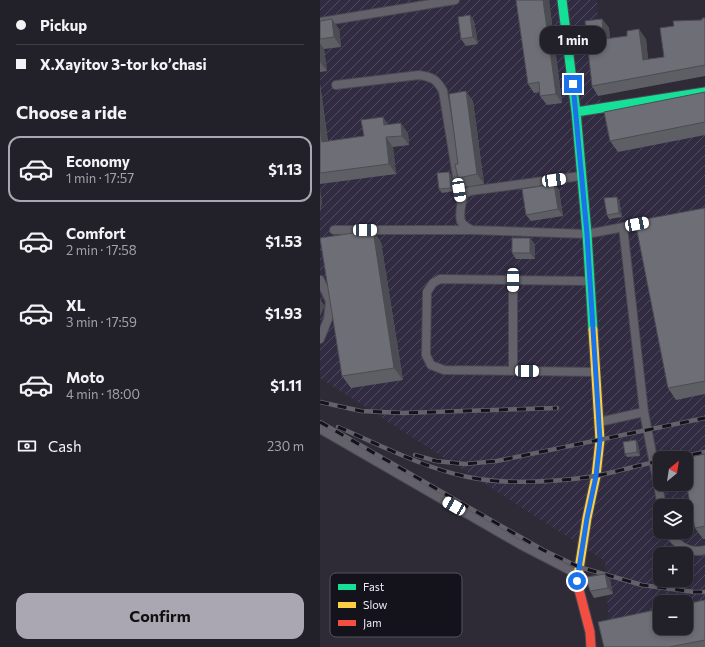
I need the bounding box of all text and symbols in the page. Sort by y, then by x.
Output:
text: Pickup [40,16,87,34]
callout: 1 min [540,26,606,54]
text: 1 min [558,32,588,48]
text: X.Xayitov 3-tor koʼchasi [40,55,207,73]
route end [564,75,582,93]
text: Choose a ride [16,101,127,123]
icon: car [18,151,54,187]
text: Economy [66,152,130,170]
text: $1.13 [268,160,302,178]
text: 1 min · 17:57 [66,170,134,186]
car [541,172,567,188]
car [451,177,467,203]
car [624,216,650,232]
icon: car [18,223,54,259]
text: Comfort [66,224,126,242]
car [353,224,377,236]
text: $1.53 [265,232,302,250]
text: 2 min · 17:58 [66,242,137,258]
car [507,268,519,292]
icon: car [18,295,54,331]
text: XL [66,296,85,314]
text: $1.93 [265,304,302,322]
text: 3 min · 17:59 [66,314,137,330]
car [515,365,539,377]
icon: car [18,367,54,403]
text: Moto [66,368,105,386]
text: $1.11 [270,376,302,394]
text: 4 min · 18:00 [66,386,140,402]
icon: cash [16,435,38,457]
text: Cash [48,437,82,455]
text: 230 m [267,438,304,454]
north arrow [653,451,693,491]
map controls [653,451,693,635]
car [441,495,467,517]
button: layers [653,499,693,539]
button: + [653,547,693,587]
route start [568,572,586,590]
legend [330,573,462,637]
text: Fast [363,580,385,593]
button: Confirm [16,593,304,639]
button: − [653,595,693,635]
text: Slow [363,598,388,611]
text: Jam [363,616,382,630]

